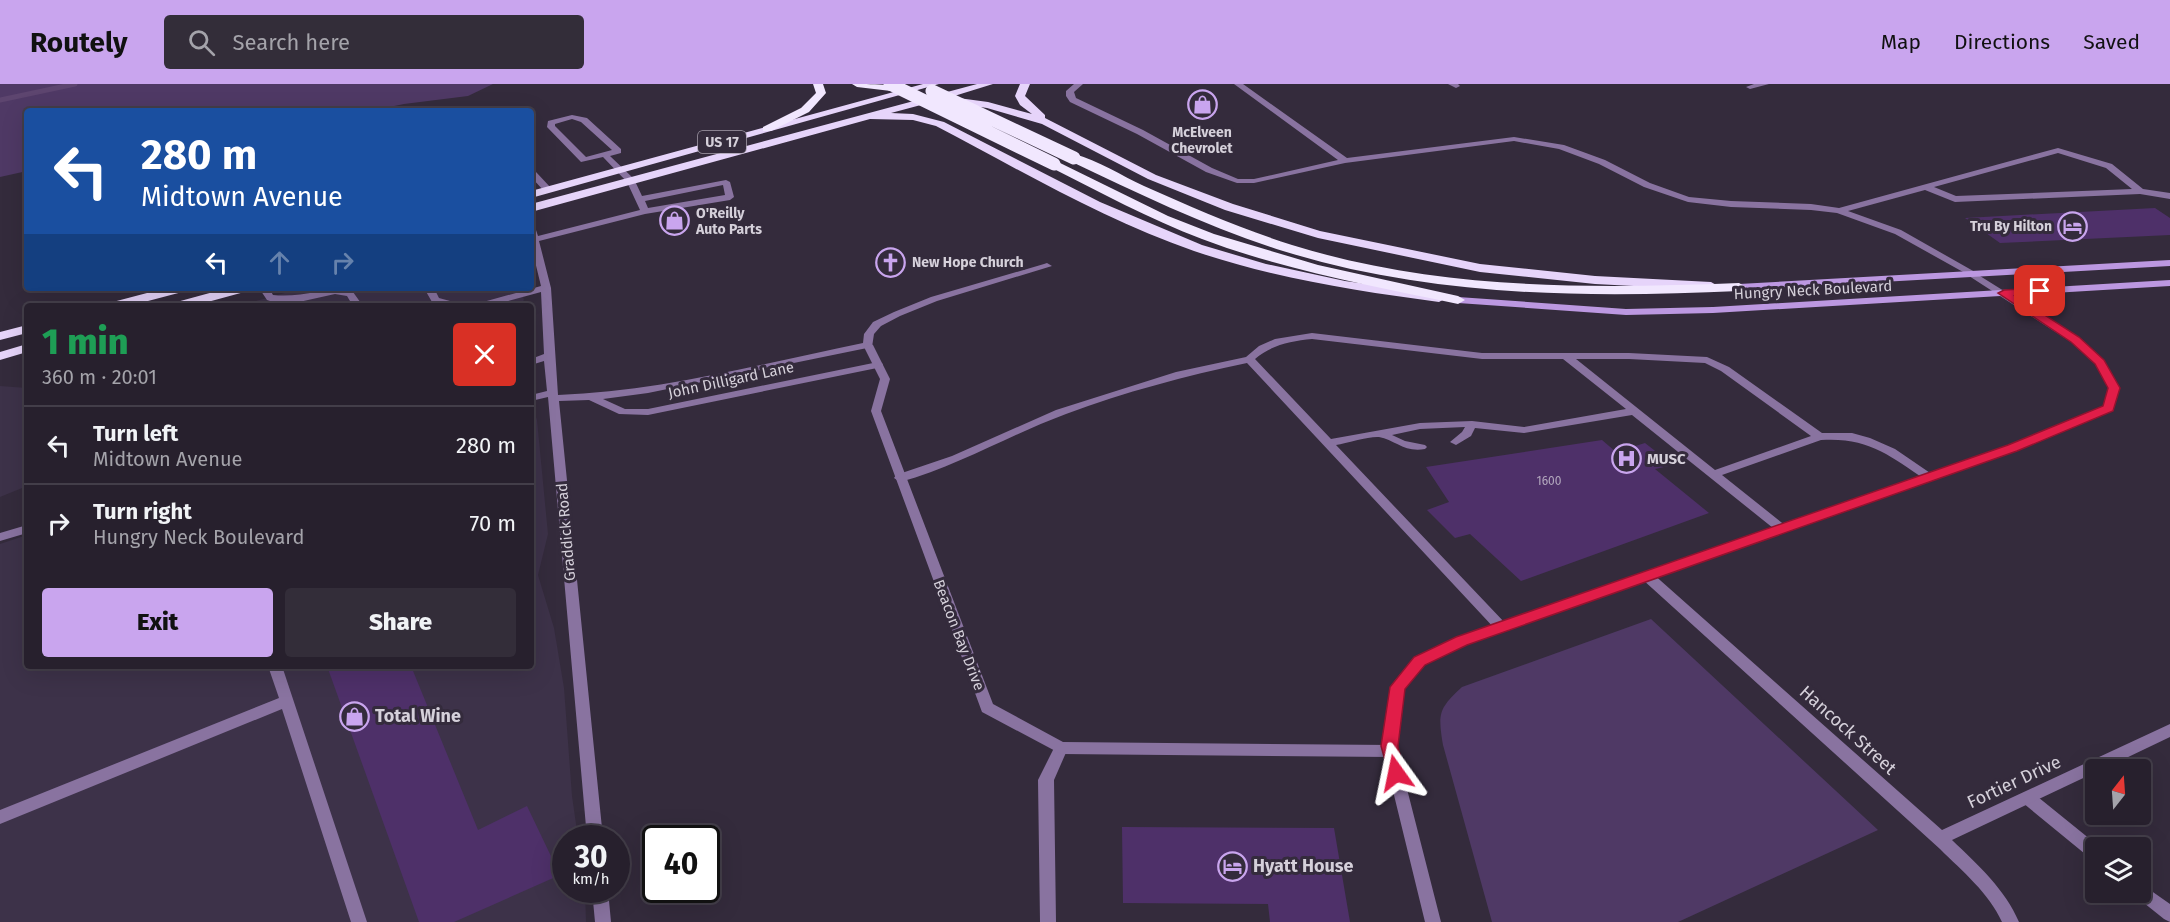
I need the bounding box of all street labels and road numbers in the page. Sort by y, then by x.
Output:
road number: US 17 [698,131,746,153]
street label: Hungry Neck Boulevard [1733,277,1893,303]
street label: John Dilligard Lane [666,358,796,402]
street label: Graddick Road [553,482,579,582]
street label: Beacon Bay Drive [930,577,988,693]
street label: Hancock Street [1795,681,1901,780]
street label: Fortier Drive [1964,751,2064,813]

